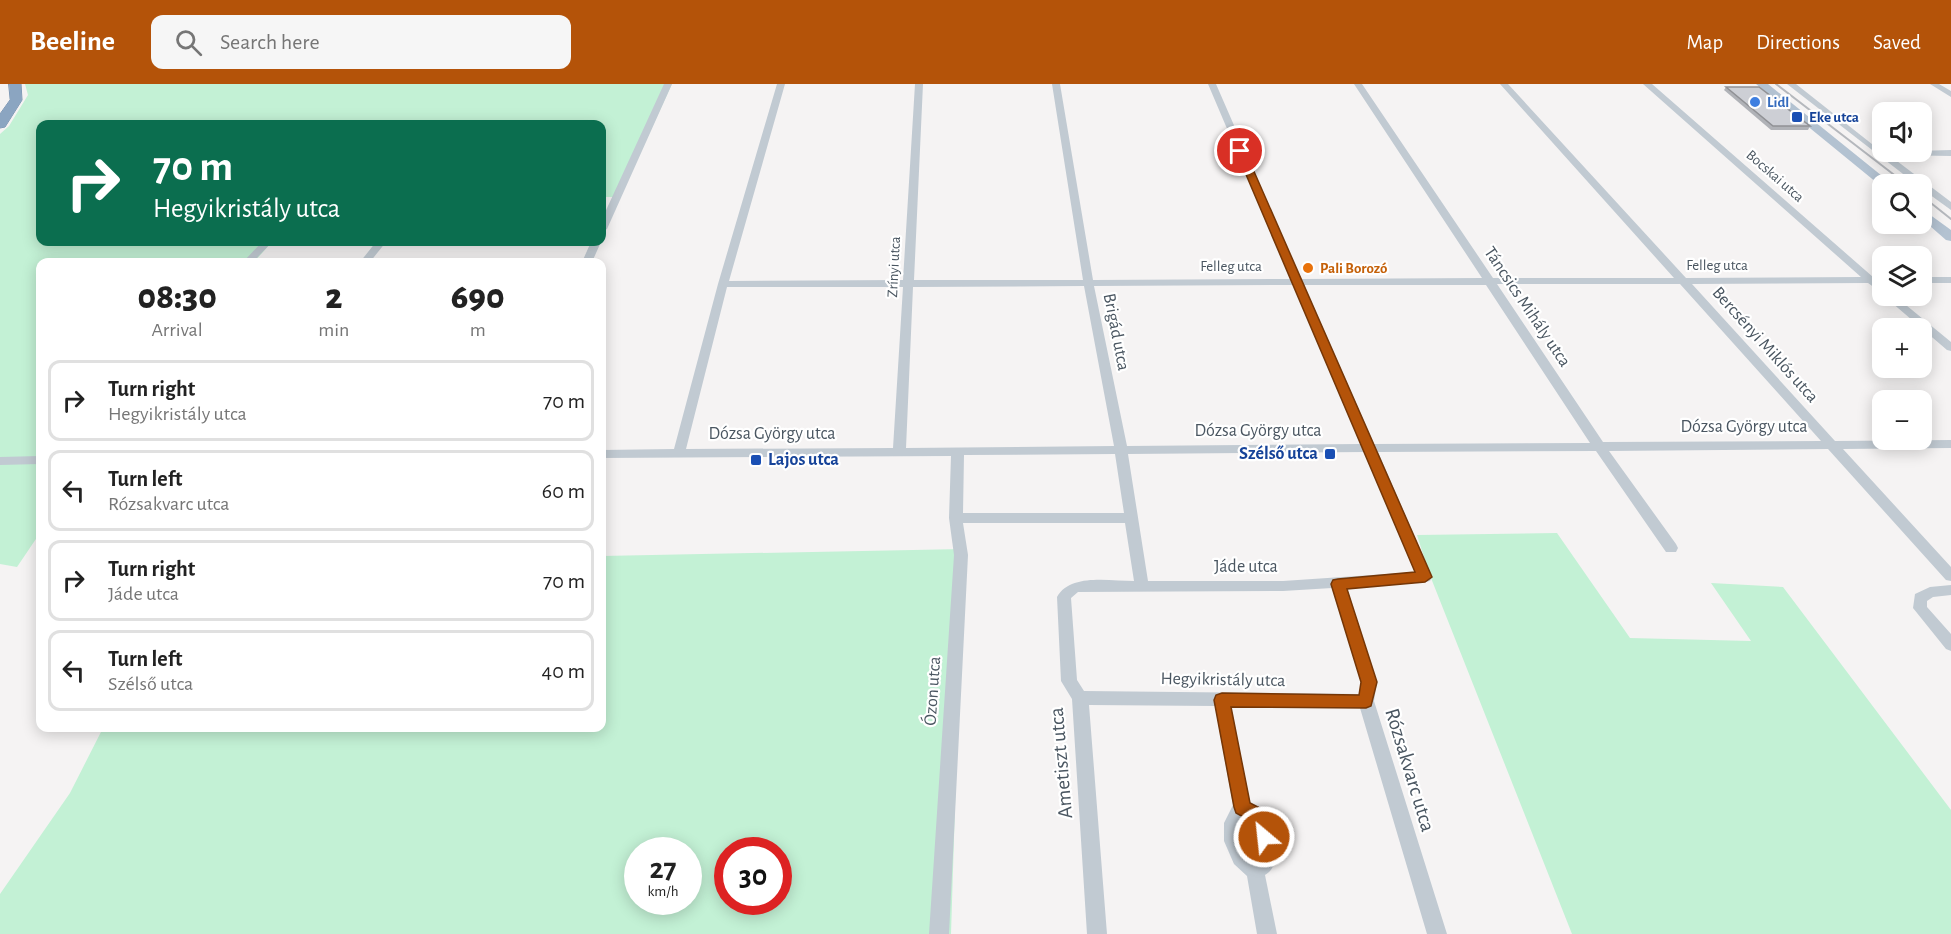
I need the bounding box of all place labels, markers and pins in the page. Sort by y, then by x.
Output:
marker: Lidl [1748,95,1762,109]
place label: Lidl [1767,95,1789,110]
marker: Eke utca [1790,110,1804,124]
place label: Eke utca [1809,110,1859,125]
pin [1214,125,1265,176]
marker: Pali Borozó [1301,261,1315,275]
place label: Pali Borozó [1320,261,1387,276]
place label: Szélső utca [1239,445,1318,463]
marker: Szélső utca [1323,447,1337,461]
place label: Lajos utca [768,451,839,469]
marker: Lajos utca [749,453,763,467]

